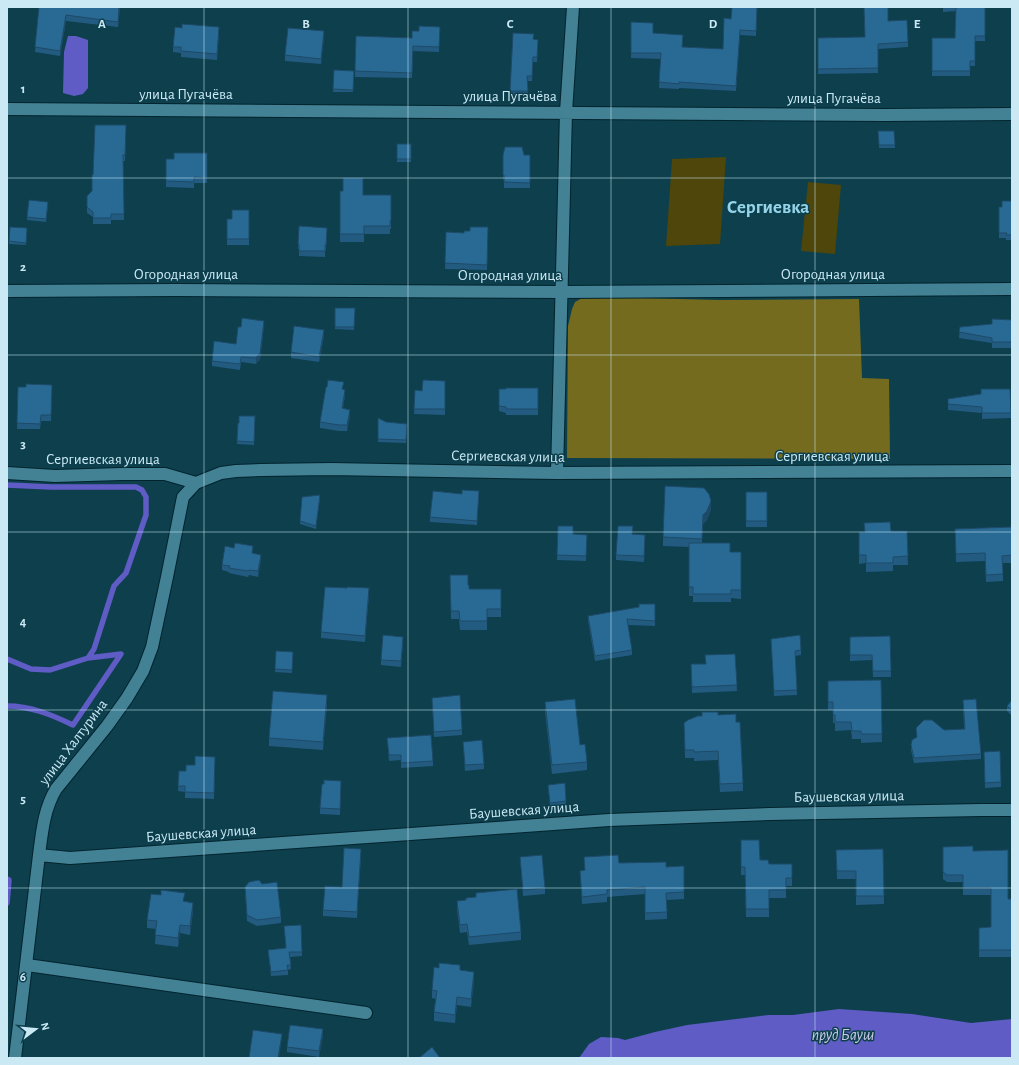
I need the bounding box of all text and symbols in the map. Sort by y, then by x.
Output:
text: A [98,18,106,31]
text: B [302,18,310,31]
text: C [507,18,514,31]
text: D [709,18,718,31]
text: E [914,18,921,31]
text: 1 [21,83,25,96]
street label: улица Пугачёва [138,87,233,102]
street label: улица Пугачёва [462,89,557,104]
street label: улица Пугачёва [786,91,881,106]
district label: Сергиевка [727,198,809,217]
text: 2 [20,261,26,274]
street label: Огородная улица [134,267,238,282]
street label: Огородная улица [781,267,885,282]
street label: Огородная улица [458,268,562,283]
text: 3 [20,438,26,451]
street label: Сергиевская улица [451,448,565,465]
street label: Сергиевская улица [775,449,889,464]
street label: Сергиевская улица [46,452,160,467]
text: 4 [20,616,27,629]
street label: улица Халтурина [36,697,110,789]
street label: Баушевская улица [794,788,905,805]
text: 5 [20,793,26,806]
street label: Баушевская улица [468,799,580,822]
street label: Баушевская улица [145,822,257,845]
text: 6 [20,971,26,984]
north arrow [16,1009,56,1049]
text: N [39,1021,51,1032]
water label: пруд Бауш [812,1027,874,1044]

